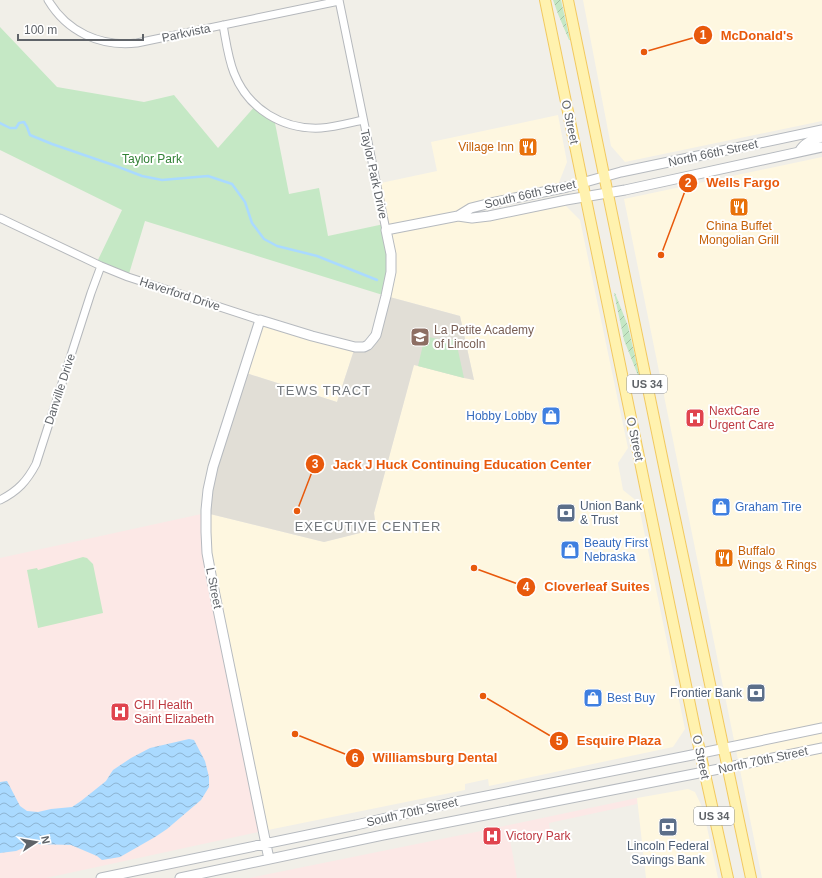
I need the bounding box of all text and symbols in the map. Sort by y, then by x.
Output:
scale bar [18,16,143,42]
street label: Parkvista [160,21,212,45]
text: 100 m [24,23,57,37]
callout: McDonald's [693,23,802,48]
text: 1 [700,28,707,42]
text: McDonald's [721,28,793,43]
street label: O Street [559,99,582,146]
street label: Taylor Park Drive [358,128,390,220]
restaurant icon: Village Inn [517,136,539,158]
street label: North 66th Street [667,137,760,169]
place label: Village Inn [458,140,514,154]
park label: Taylor Park [122,152,183,166]
callout: Wells Fargo [678,170,788,195]
text: Wells Fargo [706,175,780,190]
text: 2 [685,176,692,190]
street label: South 66th Street [483,177,578,211]
restaurant icon: China Buffet Mongolian Grill [728,196,750,218]
place label: China Buffet Mongolian Grill [699,219,779,247]
street label: Haverford Drive [138,274,222,314]
place label: La Petite Academy of Lincoln [434,323,534,351]
school or university icon: La Petite Academy of Lincoln [409,326,431,348]
street label: Danville Drive [42,351,78,426]
road number: US 34 [627,375,667,393]
district label: TEWS TRACT [277,383,371,398]
place label: NextCare Urgent Care [709,404,775,432]
shop icon: Hobby Lobby [540,405,562,427]
hospital icon: NextCare Urgent Care [684,407,706,429]
place label: Hobby Lobby [466,409,537,423]
street label: O Street [624,416,647,463]
callout: Jack J Huck Continuing Education Center [305,452,599,477]
text: 3 [312,457,319,471]
text: Jack J Huck Continuing Education Center [333,457,591,472]
shop icon: Graham Tire [710,496,732,518]
place label: Union Bank & Trust [580,499,643,527]
place label: Graham Tire [735,500,802,514]
bank icon: Union Bank & Trust [555,502,577,524]
district label: EXECUTIVE CENTER [295,519,441,534]
place label: Beauty First Nebraska [584,536,649,564]
shop icon: Beauty First Nebraska [559,539,581,561]
place label: Buffalo Wings & Rings [738,544,817,572]
restaurant icon: Buffalo Wings & Rings [713,547,735,569]
street label: L Street [203,566,225,610]
callout: Cloverleaf Suites [516,574,657,599]
text: Cloverleaf Suites [544,579,650,594]
text: 4 [523,580,530,594]
bank icon: Frontier Bank [745,682,767,704]
place label: Frontier Bank [670,686,743,700]
shop icon: Best Buy [582,687,604,709]
place label: Best Buy [607,691,655,705]
place label: CHI Health Saint Elizabeth [134,698,214,726]
hospital icon: CHI Health Saint Elizabeth [109,701,131,723]
callout: Esquire Plaza [549,728,669,753]
text: Esquire Plaza [577,733,662,748]
text: 5 [556,734,563,748]
street label: O Street [690,734,713,781]
street label: North 70th Street [717,744,810,776]
callout: Williamsburg Dental [345,745,506,770]
text: Williamsburg Dental [373,750,497,765]
text: 6 [352,751,359,765]
street label: South 70th Street [365,795,460,829]
road number: US 34 [694,807,734,825]
bank icon: Lincoln Federal Savings Bank [657,816,679,838]
north arrow [16,822,56,862]
hospital icon: Victory Park [481,825,503,847]
place label: Victory Park [506,829,571,843]
text: N [39,835,52,845]
place label: Lincoln Federal Savings Bank [627,839,709,867]

